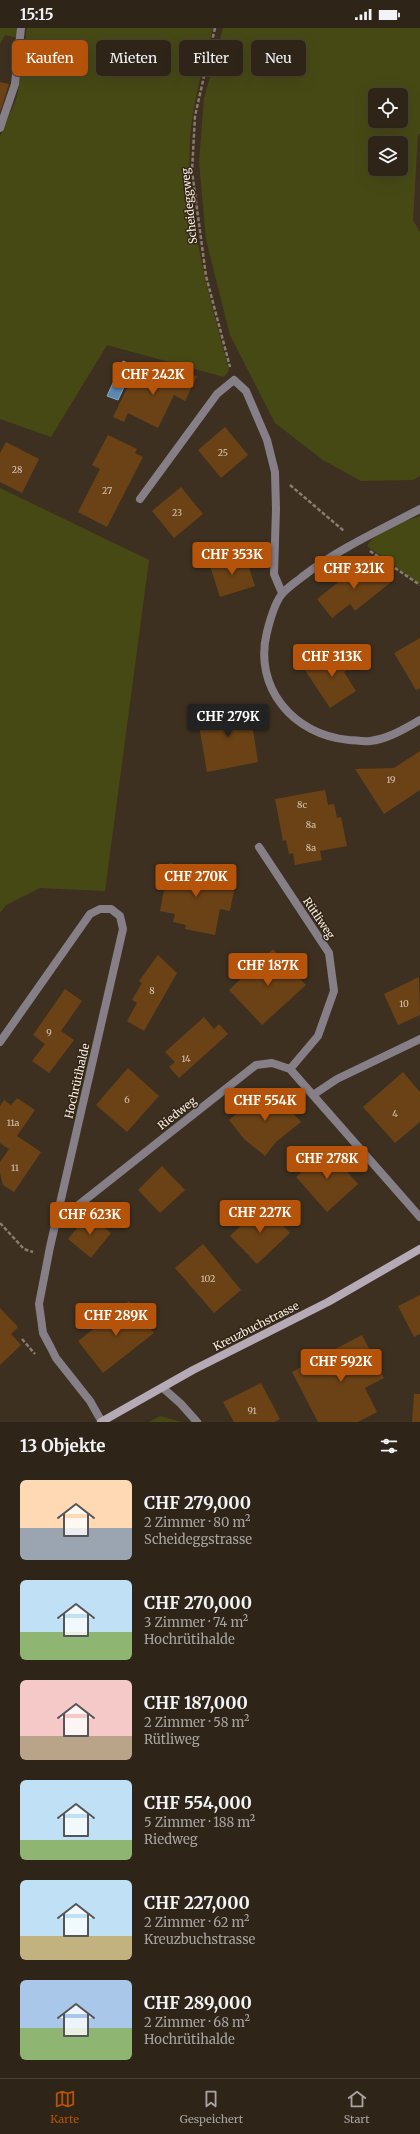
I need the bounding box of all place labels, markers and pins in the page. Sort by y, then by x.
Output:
pin: CHF 242K [112,362,194,396]
pin: CHF 353K [191,542,273,576]
pin: CHF 321K [313,556,395,590]
pin: CHF 313K [291,644,373,678]
pin: CHF 279K [187,704,269,738]
pin: CHF 270K [155,864,237,898]
pin: CHF 187K [227,953,309,987]
pin: CHF 554K [224,1088,306,1122]
pin: CHF 278K [286,1146,368,1180]
pin: CHF 227K [219,1200,301,1234]
pin: CHF 623K [49,1202,131,1236]
pin: CHF 289K [75,1303,157,1337]
pin: CHF 592K [300,1349,382,1383]

